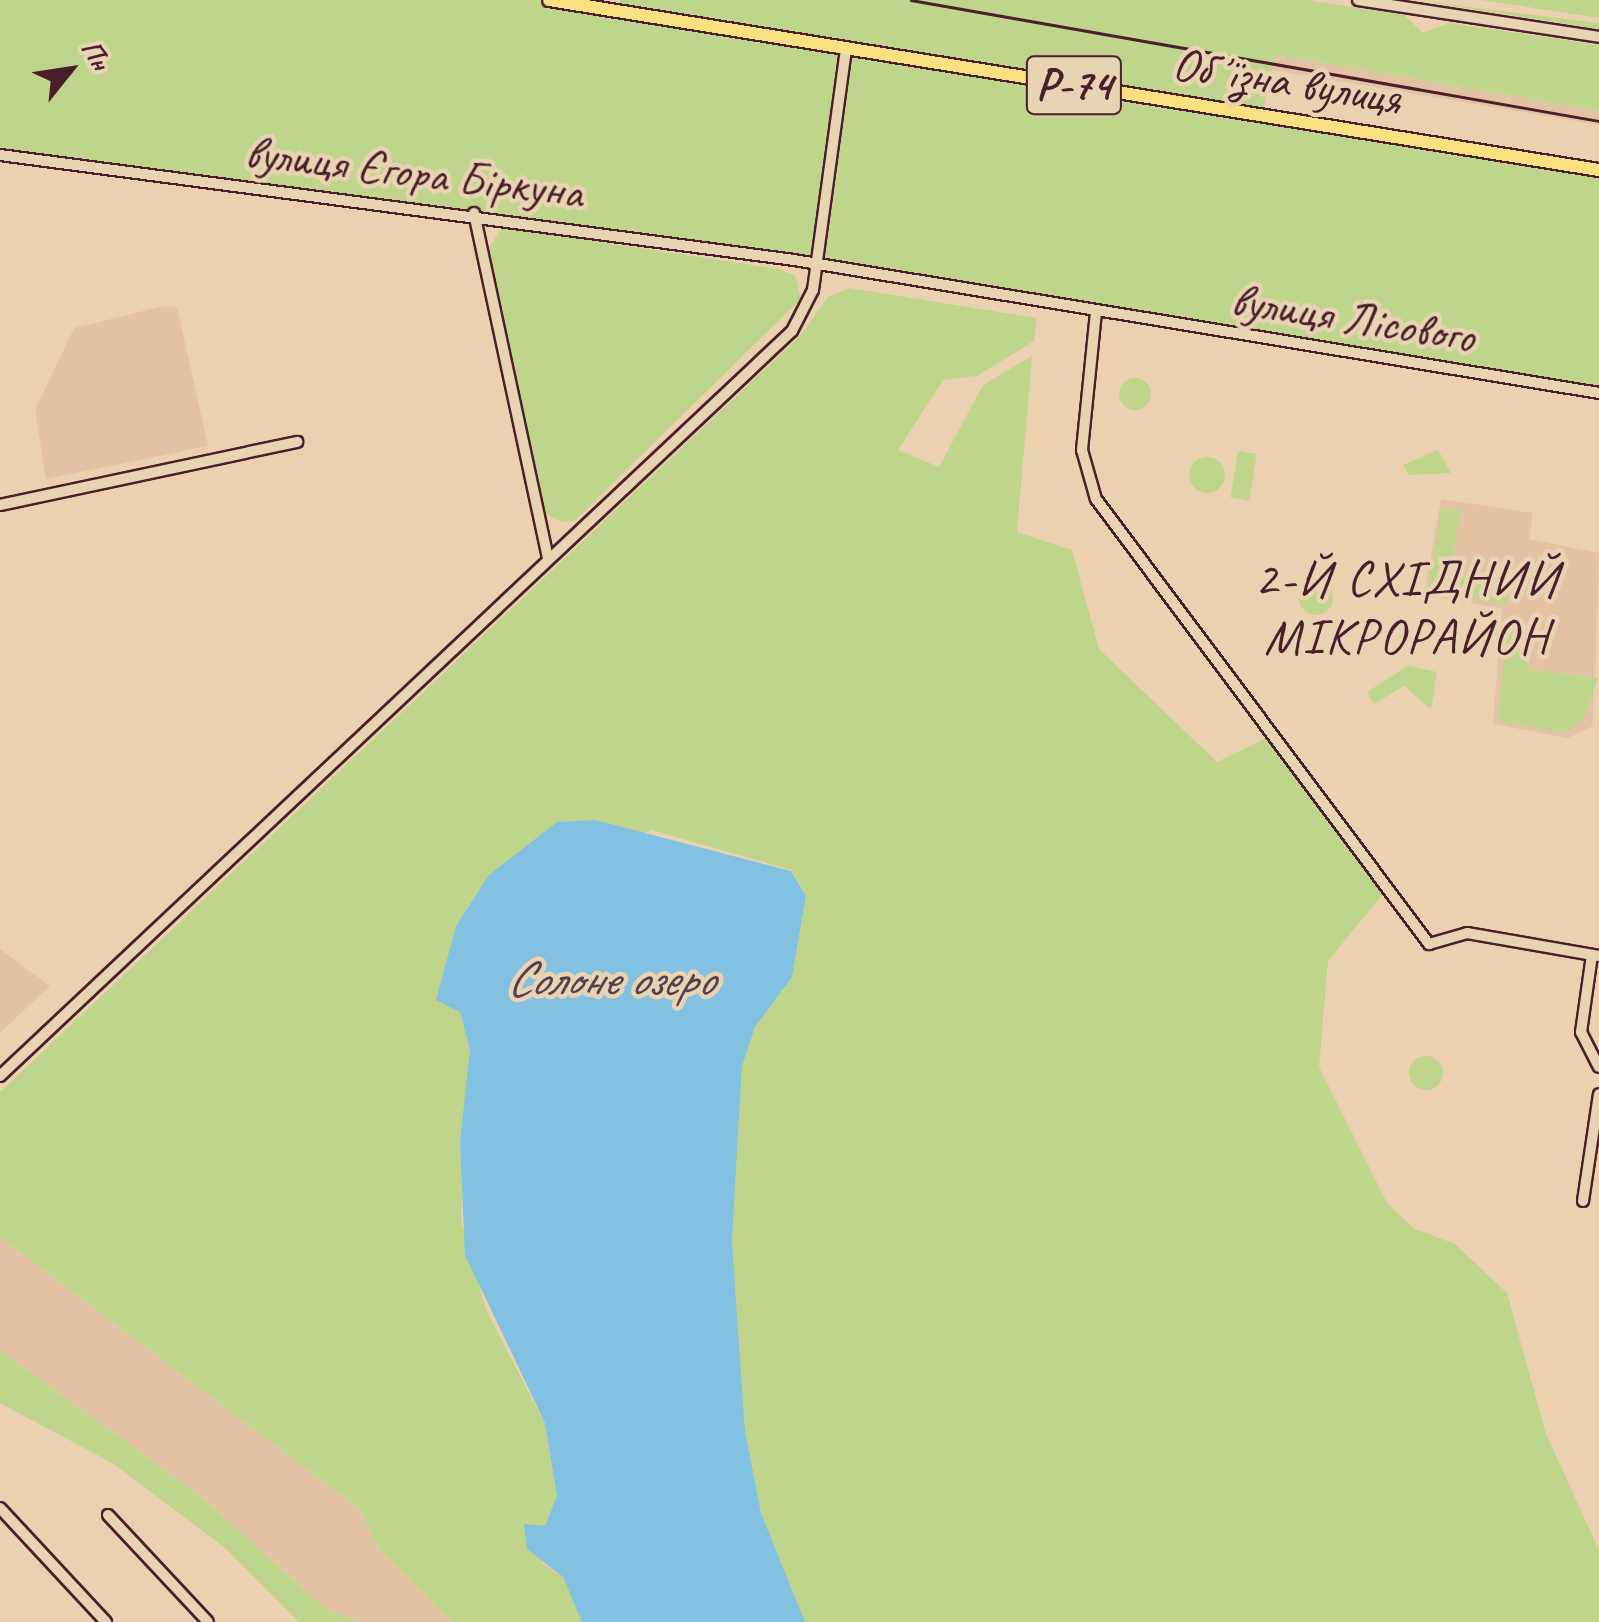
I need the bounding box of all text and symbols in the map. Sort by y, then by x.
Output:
north arrow [20,20,120,120]
text: Пн [74,33,119,76]
street label: Обʼїзна вулиця [1168,34,1406,128]
road number: Р-74 [1024,45,1124,125]
street label: вулиця Єгора Біркуна [242,123,586,221]
street label: вулиця Лісового [1227,270,1479,366]
district label: 2-Й СХІДНИЙ МІКРОРАЙОН [1253,548,1561,666]
water label: Солоне озеро [507,949,713,1009]

